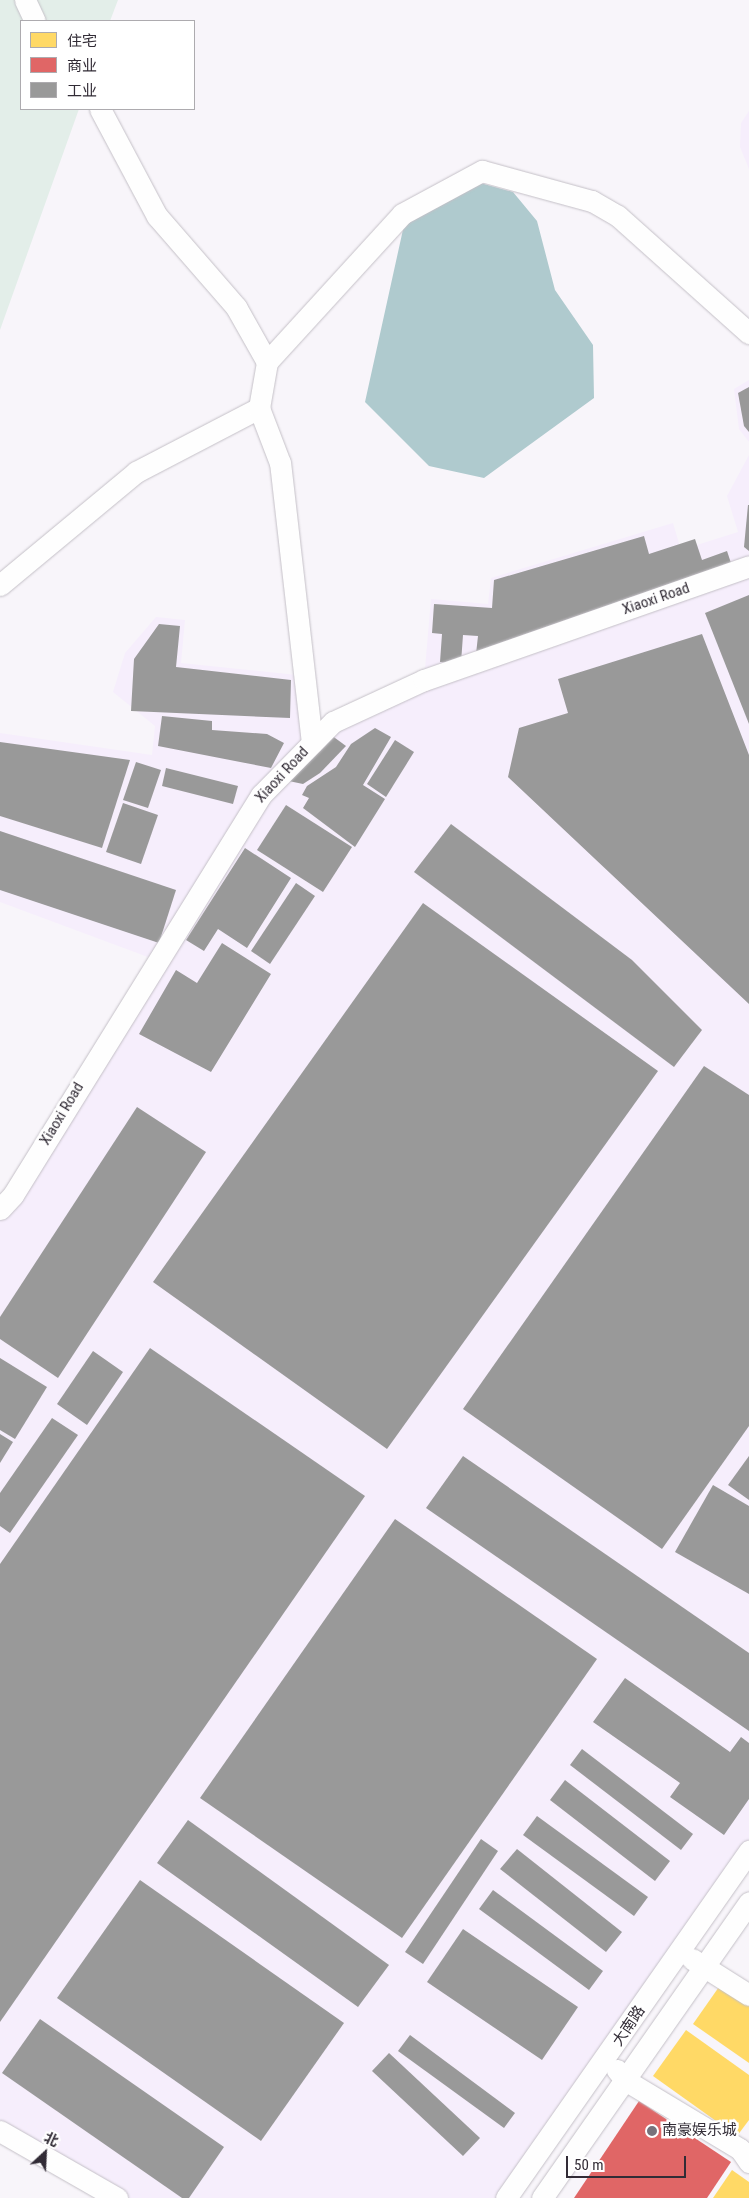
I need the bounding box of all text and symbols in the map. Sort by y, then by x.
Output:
legend [20,20,195,110]
text: 住宅 [67,32,97,50]
text: 商业 [67,57,97,75]
text: 工业 [67,82,97,100]
street label: Xiaoxi Road [620,579,692,619]
street label: Xiaoxi Road [252,743,312,807]
street label: Xiaoxi Road [36,1079,88,1149]
street label: 大南路 [609,2002,649,2050]
place label: 南豪娱乐城 [662,2122,737,2140]
marker: 南豪娱乐城 [646,2125,658,2137]
north arrow [20,2128,70,2178]
text: 北 [42,2129,61,2150]
scale bar [569,2146,689,2178]
text: 50 m [574,2156,604,2174]

